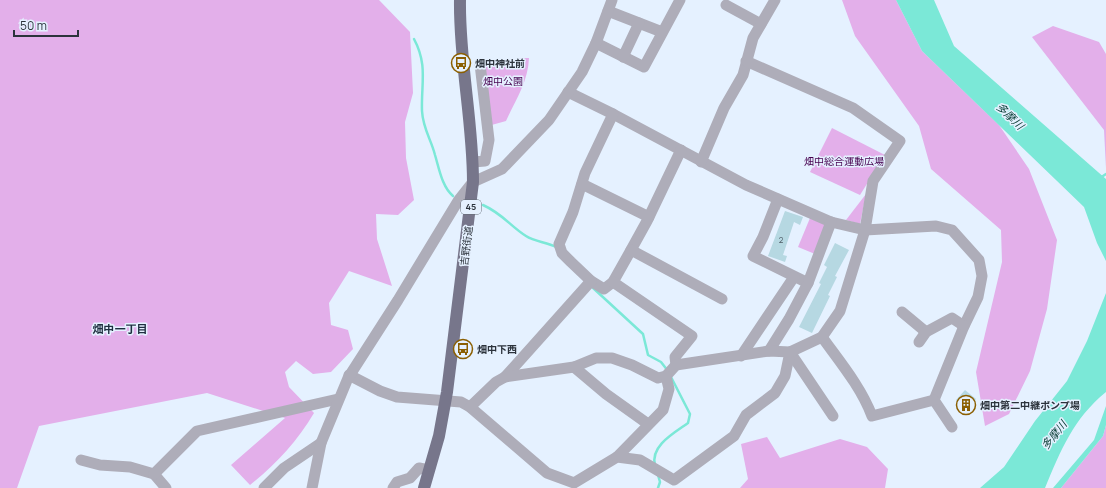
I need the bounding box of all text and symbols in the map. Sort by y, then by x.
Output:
scale bar [14,12,78,38]
text: 50 m [20,17,47,34]
bus stop icon: 畑中神社前 [450,52,472,74]
place label: 畑中神社前 [475,56,525,70]
park label: 畑中公園 [483,74,523,88]
water label: 多摩川 [993,99,1028,133]
park label: 畑中総合運動広場 [804,154,884,168]
road number: 45 [461,200,481,214]
street label: 吉野街道 [457,225,475,267]
house number: 2 [779,234,784,245]
district label: 畑中一丁目 [93,321,148,336]
bus stop icon: 畑中下西 [452,338,474,360]
place label: 畑中下西 [477,342,517,356]
building icon: 畑中第二中継ポンプ場 [955,394,977,416]
place label: 畑中第二中継ポンプ場 [980,398,1080,412]
water label: 多摩川 [1037,416,1070,452]

